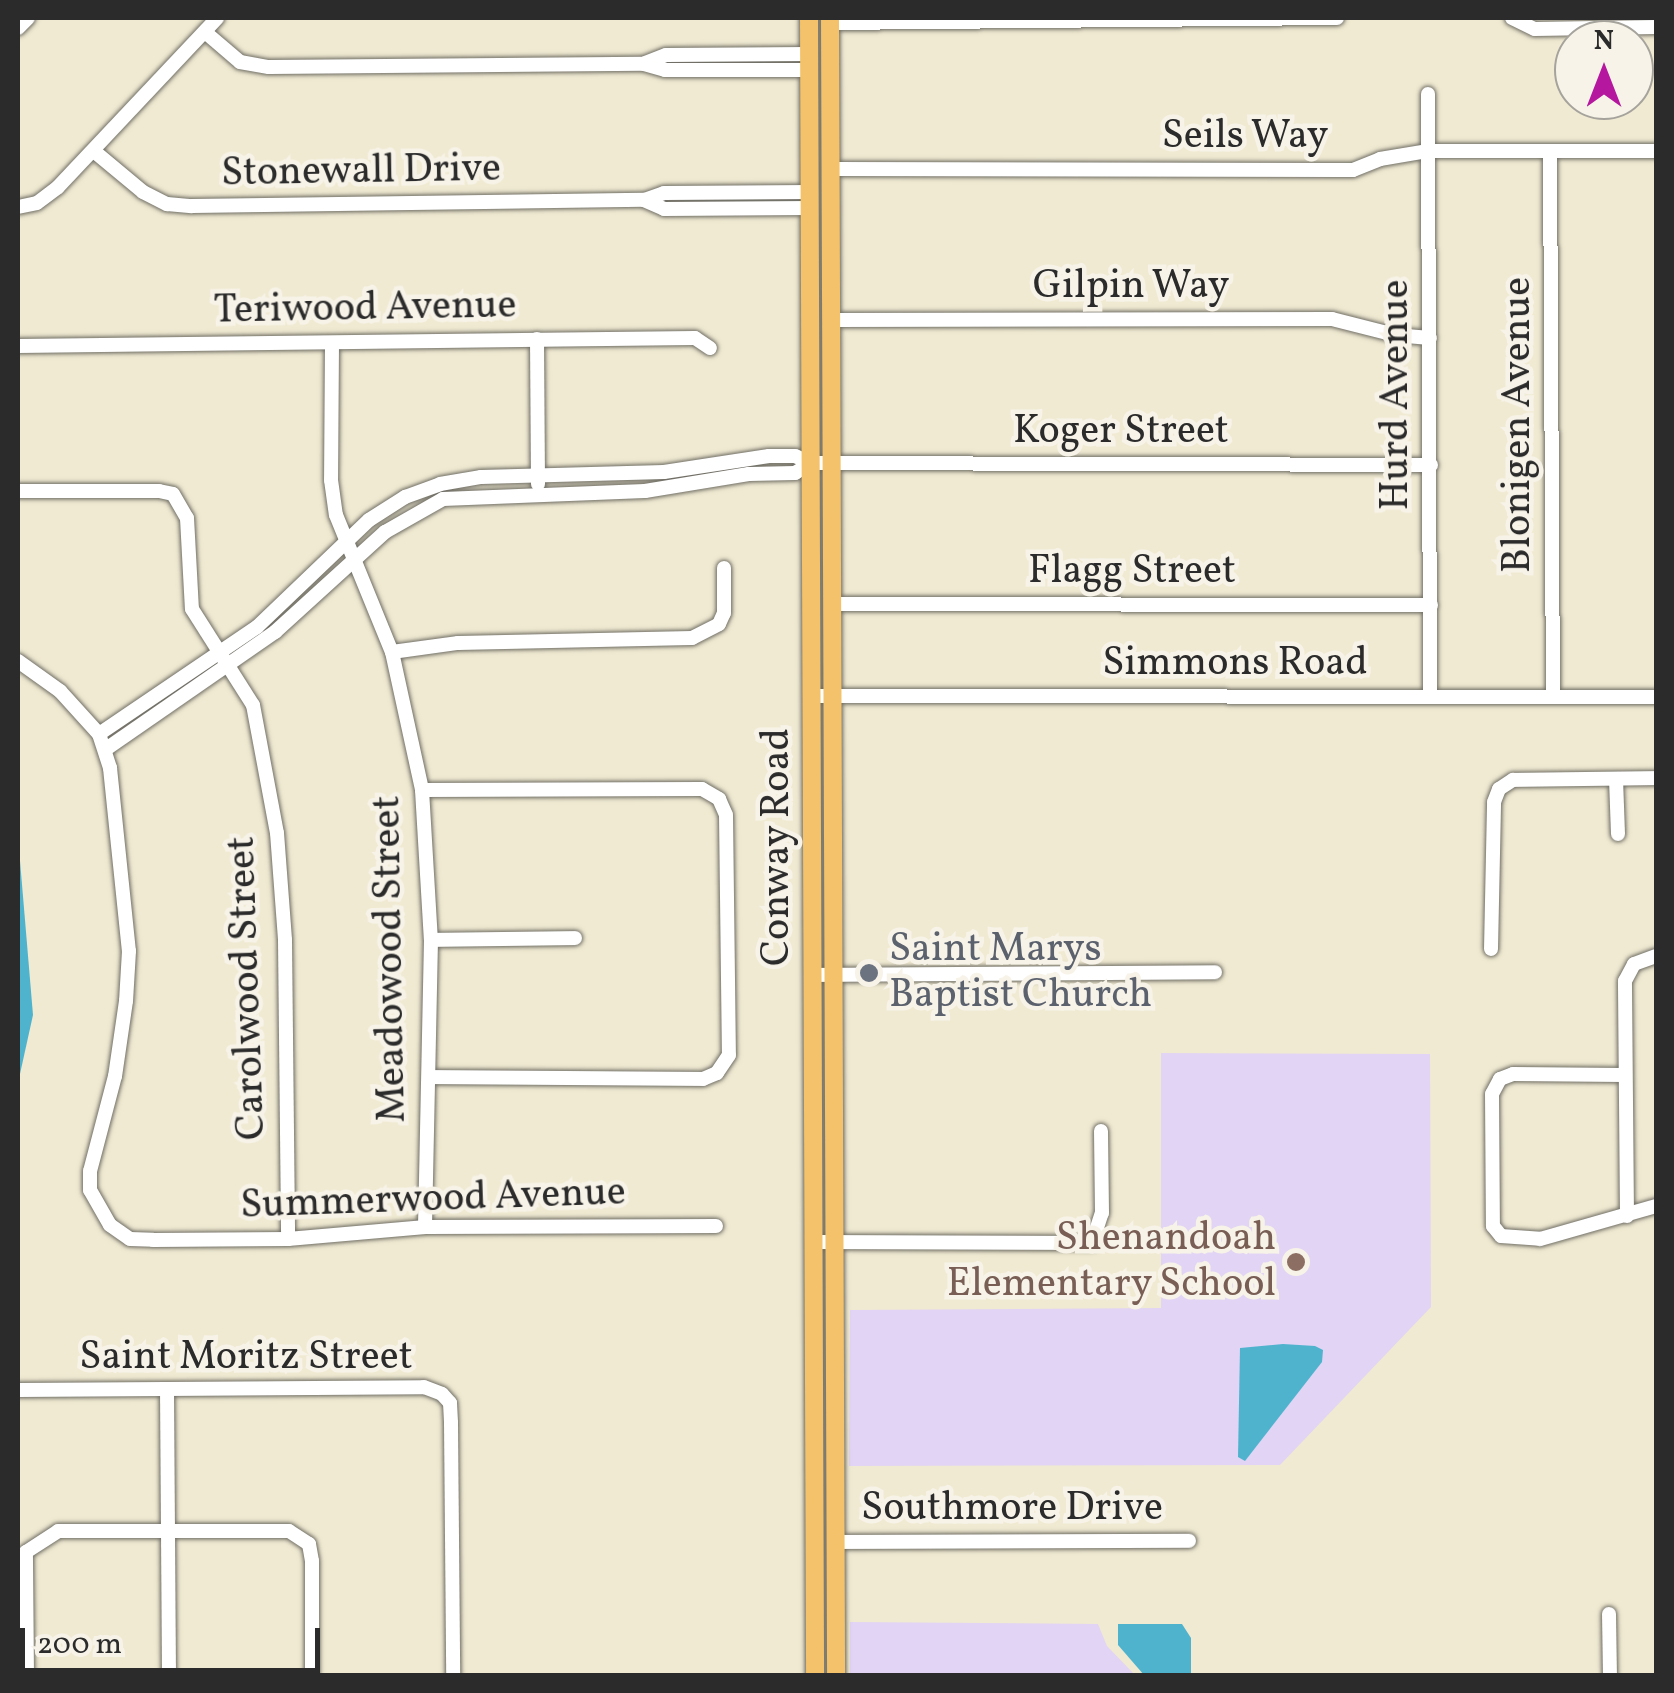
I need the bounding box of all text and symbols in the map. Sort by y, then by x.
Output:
north arrow [1554,20,1654,120]
text: N [1594,22,1614,61]
street label: Seils Way [1161,113,1329,161]
street label: Stonewall Drive [221,146,501,198]
street label: Gilpin Way [1032,263,1230,311]
street label: Blonigen Avenue [1495,277,1543,573]
street label: Hurd Avenue [1373,280,1421,510]
street label: Teriwood Avenue [213,282,517,336]
street label: Koger Street [1013,408,1229,456]
street label: Flagg Street [1028,548,1236,596]
street label: Simmons Road [1102,640,1368,688]
street label: Conway Road [754,727,802,967]
street label: Meadowood Street [364,795,418,1123]
street label: Carolwood Street [219,835,277,1141]
place label: Saint Marys Baptist Church [889,926,1152,1020]
marker: Saint Marys Baptist Church [858,962,880,984]
street label: Summerwood Avenue [239,1169,627,1231]
place label: Shenandoah Elementary School [946,1215,1276,1309]
marker: Shenandoah Elementary School [1285,1251,1307,1273]
street label: Saint Moritz Street [79,1334,413,1382]
street label: Southmore Drive [861,1485,1163,1533]
scale bar [25,1608,325,1670]
text: 200 m [37,1624,122,1666]

